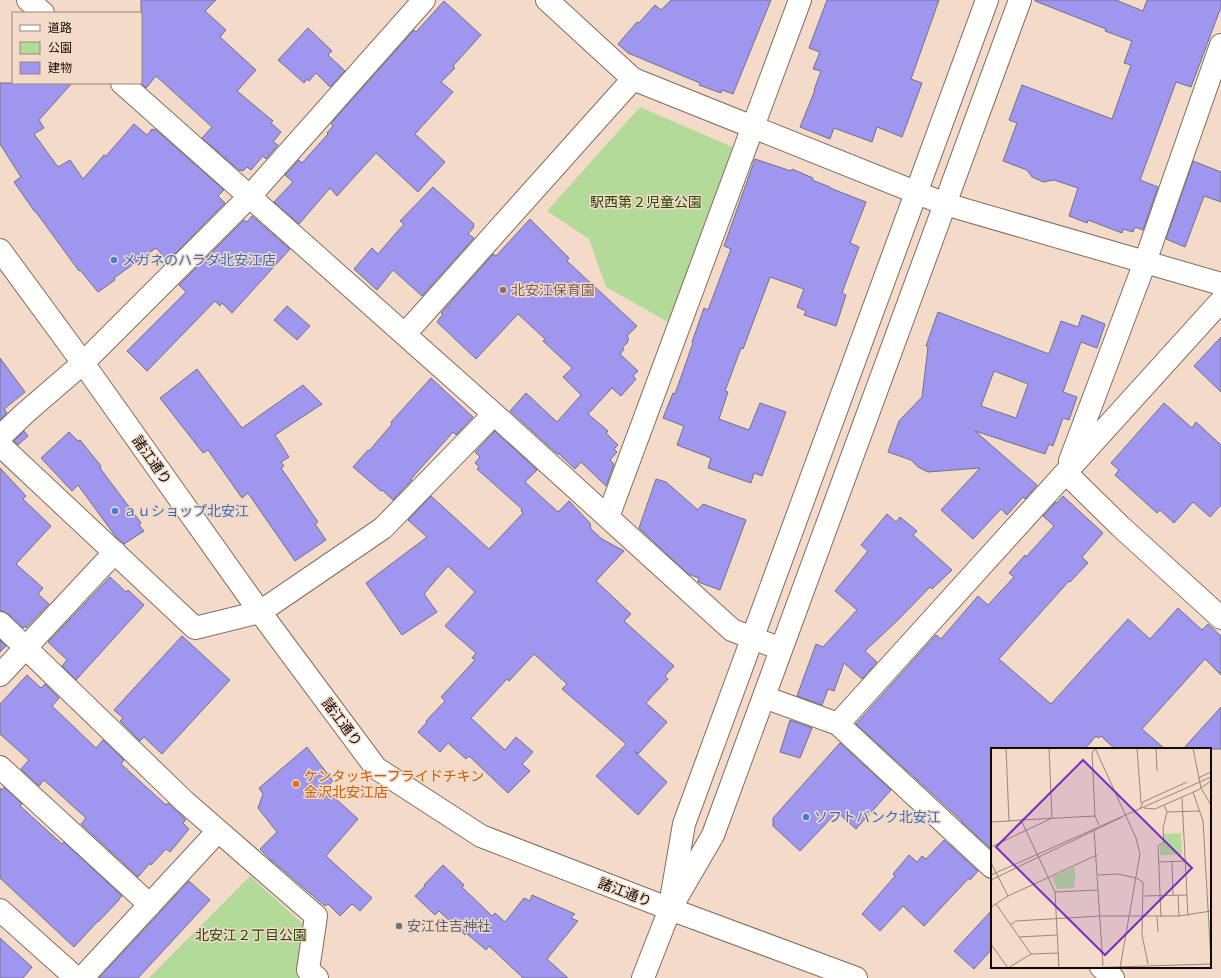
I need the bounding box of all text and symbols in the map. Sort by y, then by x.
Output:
legend [12,12,142,84]
text: 道路 [48,20,72,35]
text: 公園 [48,40,72,55]
text: 建物 [48,60,72,75]
park label: 駅西第２児童公園 [590,193,702,211]
place label: メガネのハラダ北安江店 [122,251,276,269]
marker: メガネのハラダ北安江店 [109,255,119,265]
place label: 北安江保育園 [511,281,595,299]
marker: 北安江保育園 [498,285,508,295]
street label: 諸江通り [129,432,175,488]
place label: ａｕショップ北安江 [123,502,249,520]
marker: ａｕショップ北安江 [110,506,120,516]
street label: 諸江通り [318,694,366,750]
inset map [991,748,1211,968]
place label: ケンタッキーフライドチキン 金沢北安江店 [304,767,484,801]
marker: ケンタッキーフライドチキン 金沢北安江店 [291,779,301,789]
place label: ソフトバンク北安江 [814,808,941,826]
marker: ソフトバンク北安江 [801,812,811,822]
street label: 諸江通り [596,874,654,910]
place label: 安江住吉神社 [407,917,491,935]
marker: 安江住吉神社 [394,921,404,931]
park label: 北安江２丁目公園 [195,926,307,944]

